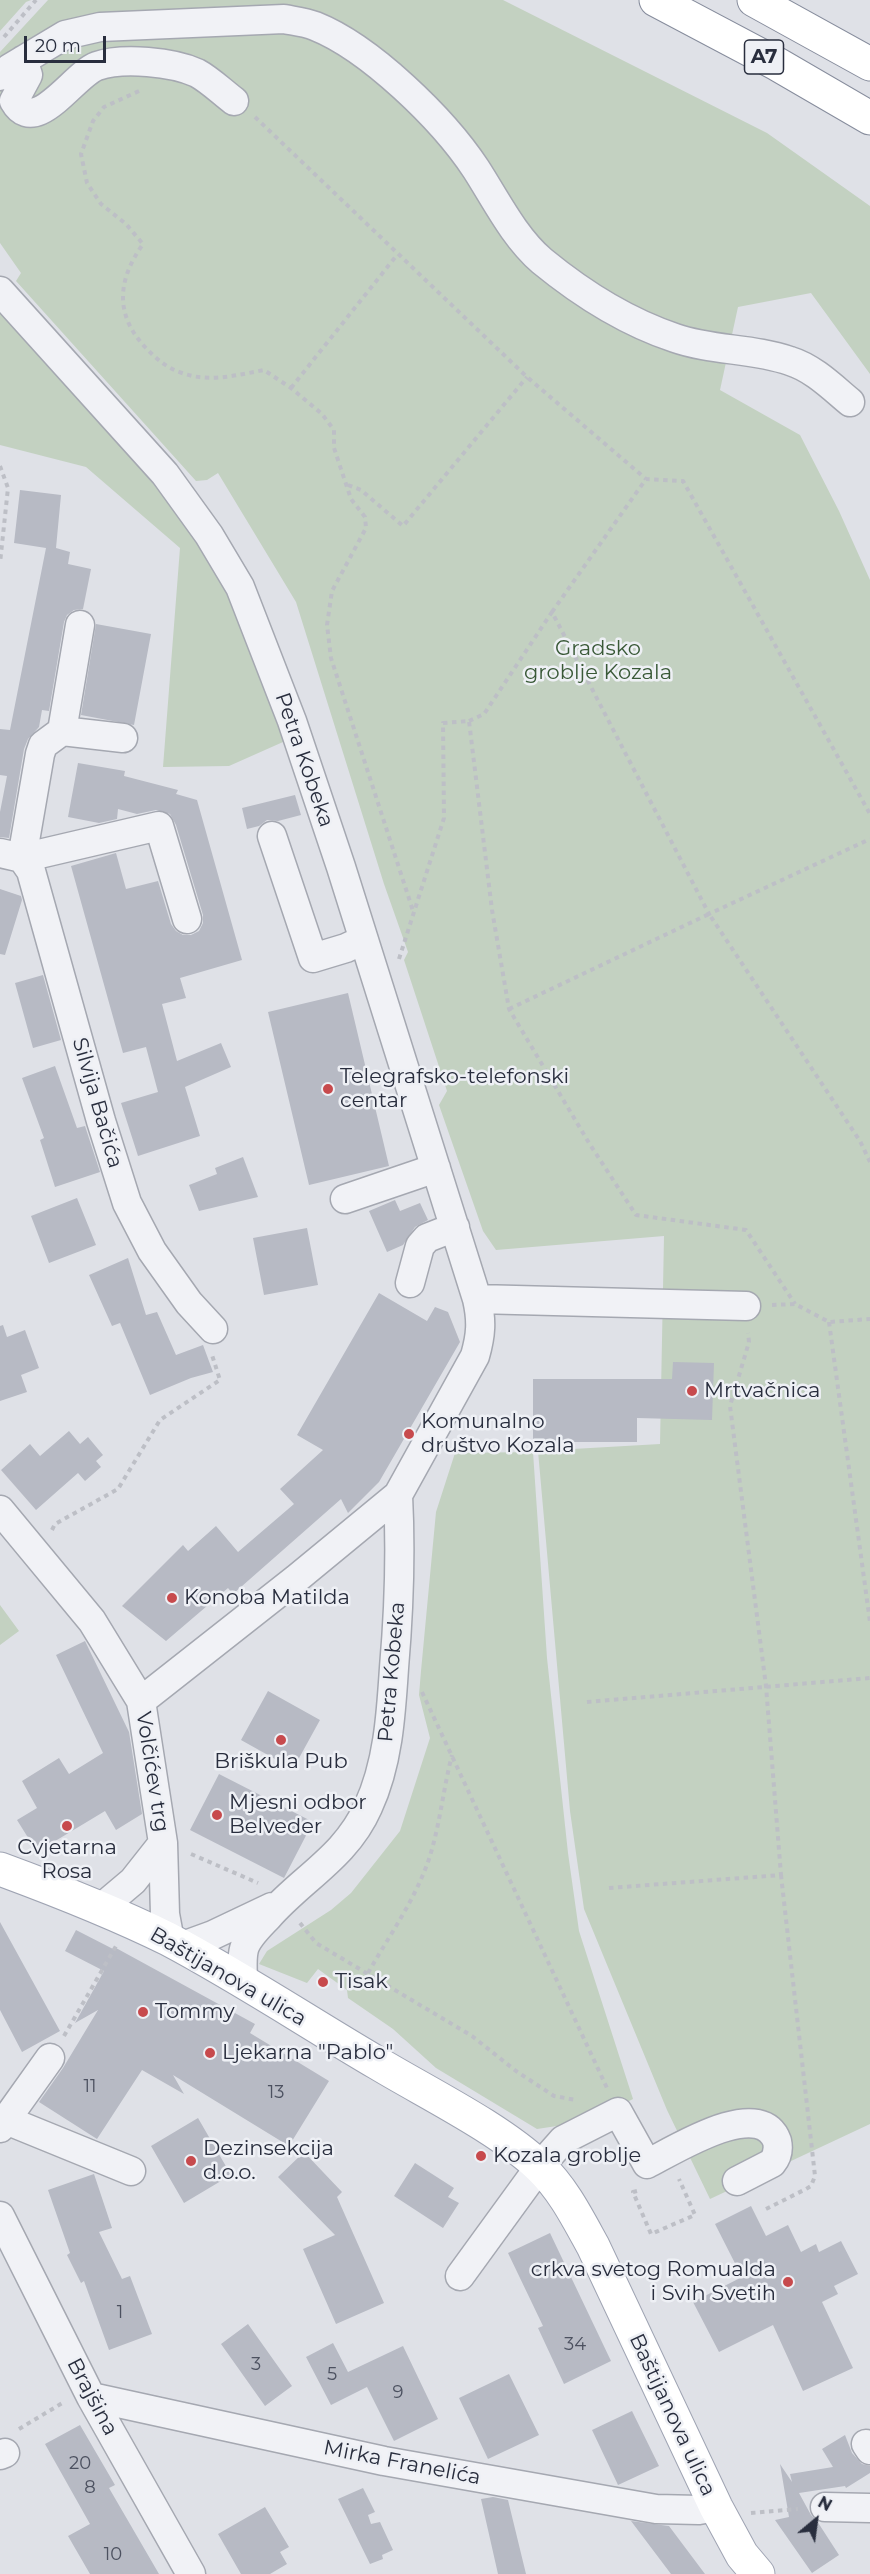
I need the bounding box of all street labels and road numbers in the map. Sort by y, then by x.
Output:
road number: A7 [744,40,783,74]
street label: Petra Kobeka [269,689,339,831]
street label: Silvija Bačića [66,1035,128,1171]
street label: Petra Kobeka [373,1601,411,1743]
street label: Volčićev trg [130,1710,174,1834]
street label: Baštijanova ulica [145,1922,311,2032]
street label: Baštijanova ulica [623,2330,721,2500]
street label: Brajšina [61,2354,123,2440]
street label: Mirka Franelića [321,2435,483,2491]

